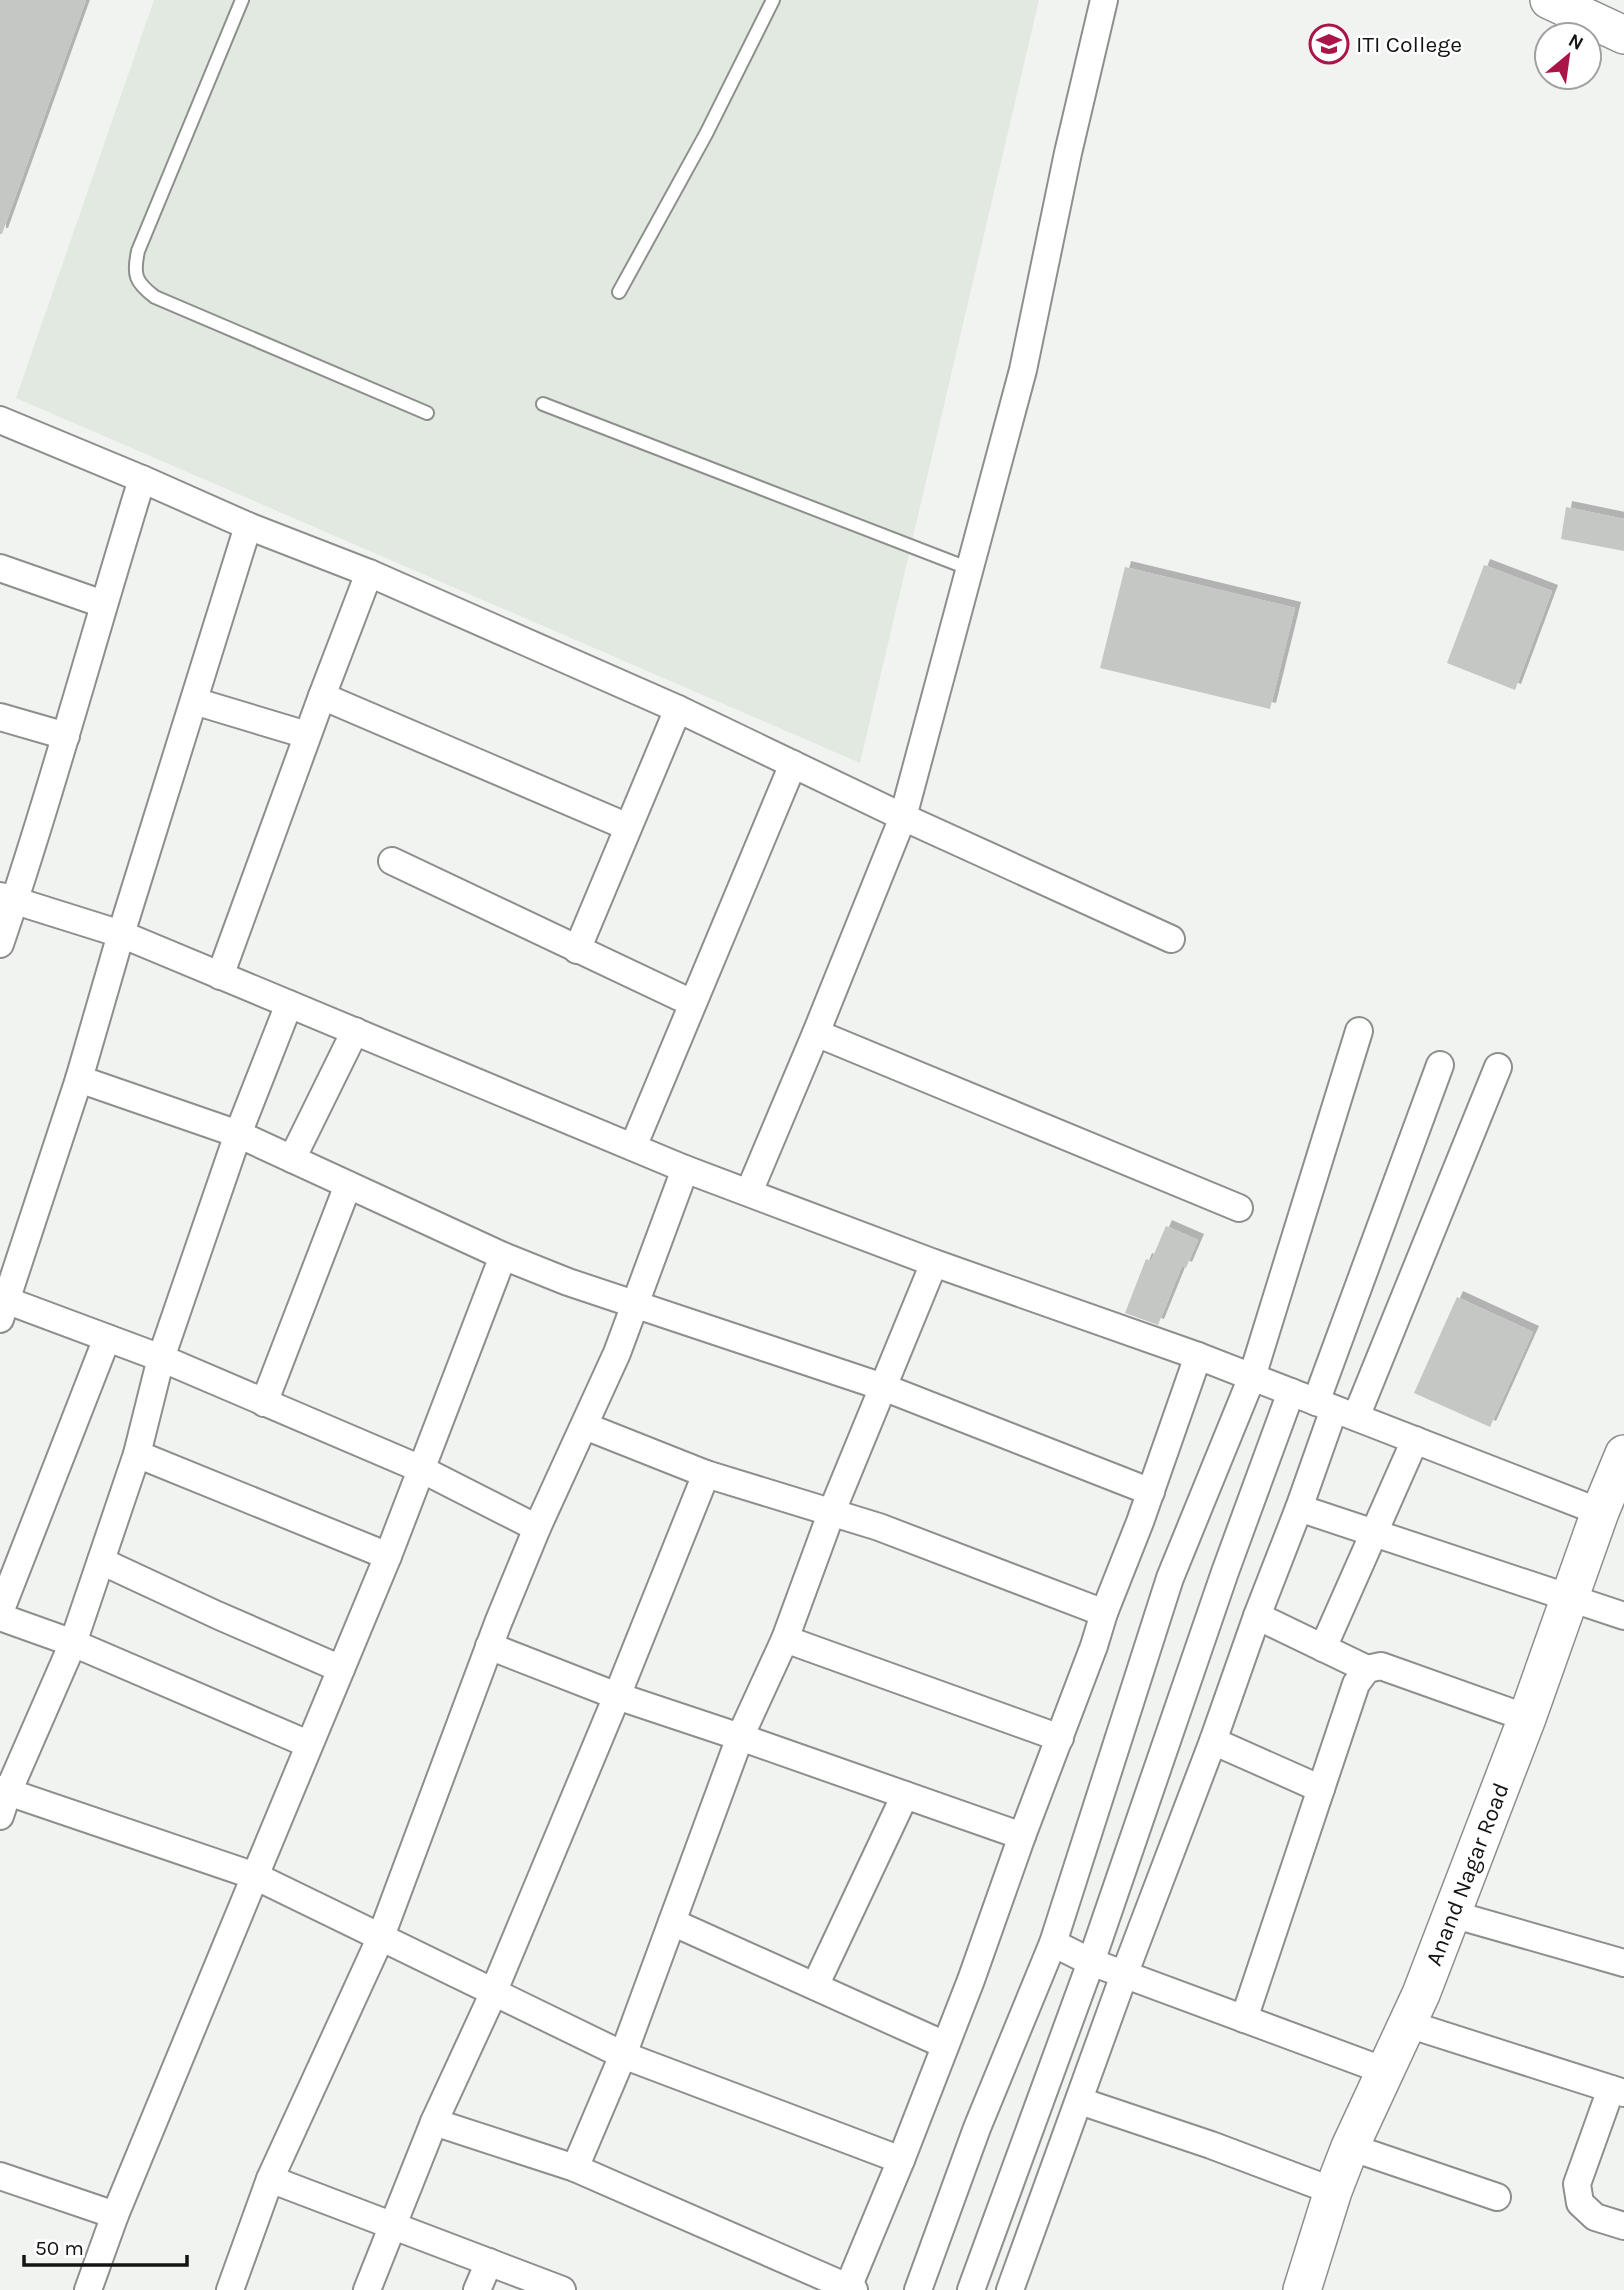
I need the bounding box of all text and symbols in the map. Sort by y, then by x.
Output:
north arrow [1533,21,1603,91]
school or university icon: ITI College [1308,23,1350,65]
text: N [1564,29,1587,55]
place label: ITI College [1356,31,1462,58]
street label: Anand Nagar Road [1420,1779,1515,1970]
scale bar [24,2224,187,2268]
text: 50 m [35,2236,84,2260]

